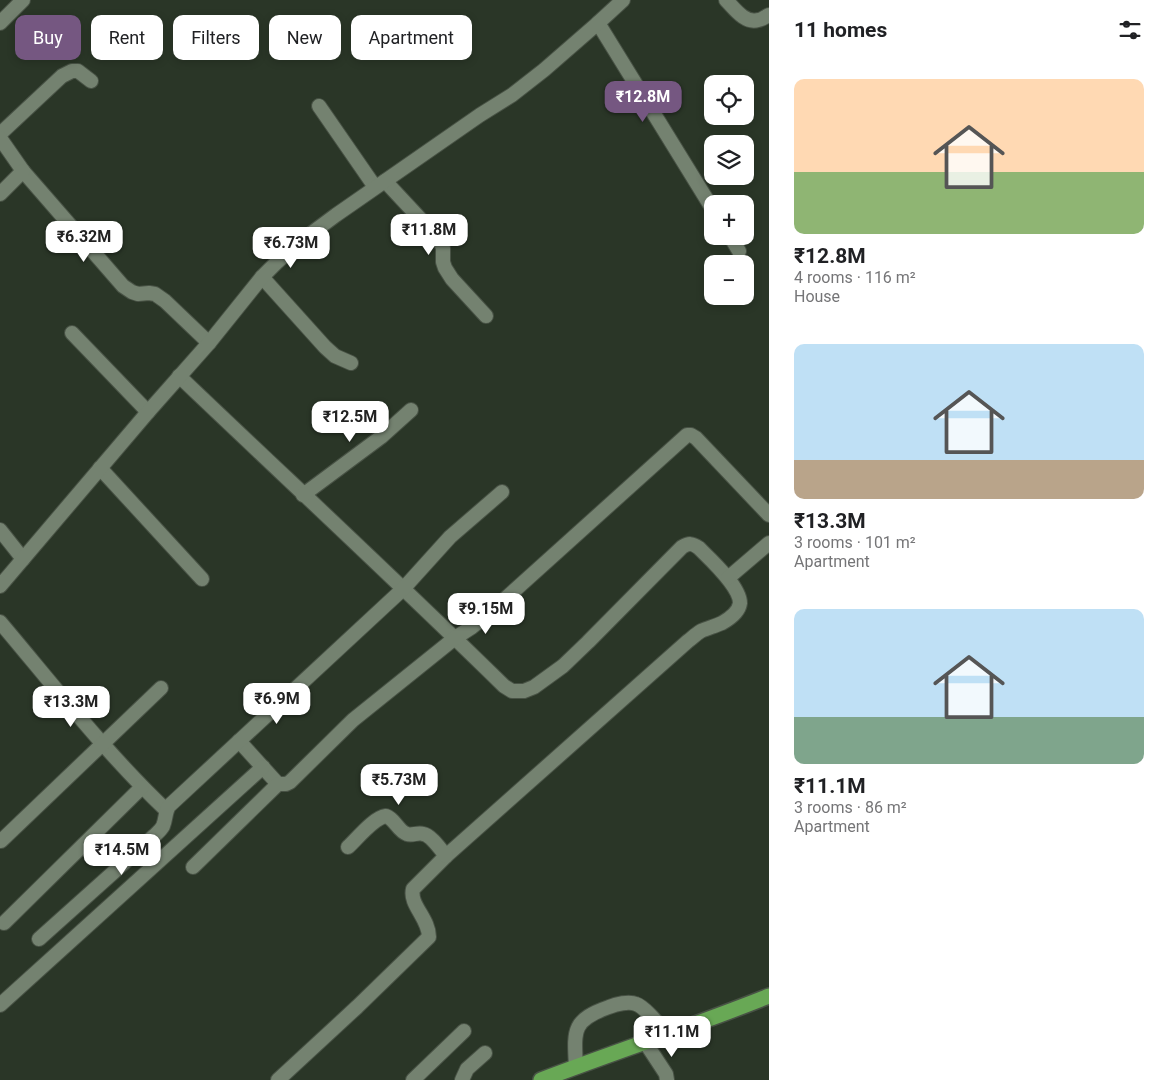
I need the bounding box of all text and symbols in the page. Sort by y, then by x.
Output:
chip: Buy [15,15,81,60]
chip: Rent [91,15,163,60]
chip: Filters [173,15,259,60]
chip: New [269,15,341,60]
chip: Apartment [351,15,472,60]
icon: filters [1116,16,1144,44]
text: 11 homes [794,18,887,42]
map controls [704,75,754,305]
button: locate [704,75,754,125]
pin: ₹12.8M [602,80,684,123]
text: ₹12.8M [616,87,670,106]
icon: home [924,112,1014,202]
button: layers [704,135,754,185]
button: + [704,195,754,245]
pin: ₹11.8M [388,214,470,256]
pin: ₹6.32M [43,220,125,263]
text: ₹11.8M [402,220,456,239]
pin: ₹6.73M [250,226,332,269]
text: ₹6.32M [57,227,111,246]
text: ₹6.73M [264,233,318,252]
text: ₹12.8M [794,244,866,268]
button: − [704,255,754,305]
text: 4 rooms · 116 m² [794,268,916,287]
text: House [794,287,840,306]
icon: home [924,377,1014,467]
pin: ₹12.5M [309,400,391,443]
text: ₹12.5M [323,407,377,426]
text: ₹13.3M [794,509,866,533]
text: 3 rooms · 101 m² [794,533,916,552]
text: Apartment [794,552,870,571]
pin: ₹9.15M [445,592,527,635]
text: ₹9.15M [459,599,513,618]
icon: home [924,642,1014,732]
pin: ₹6.9M [242,682,312,725]
pin: ₹13.3M [30,686,112,728]
text: ₹6.9M [254,689,300,708]
text: ₹13.3M [44,692,98,711]
pin: ₹5.73M [358,764,440,806]
text: ₹5.73M [372,770,426,789]
text: ₹11.1M [794,774,866,798]
text: 3 rooms · 86 m² [794,798,907,817]
text: Apartment [794,817,870,836]
pin: ₹14.5M [81,834,163,876]
text: ₹14.5M [95,840,149,859]
pin: ₹11.1M [631,1016,713,1058]
text: ₹11.1M [645,1022,699,1041]

